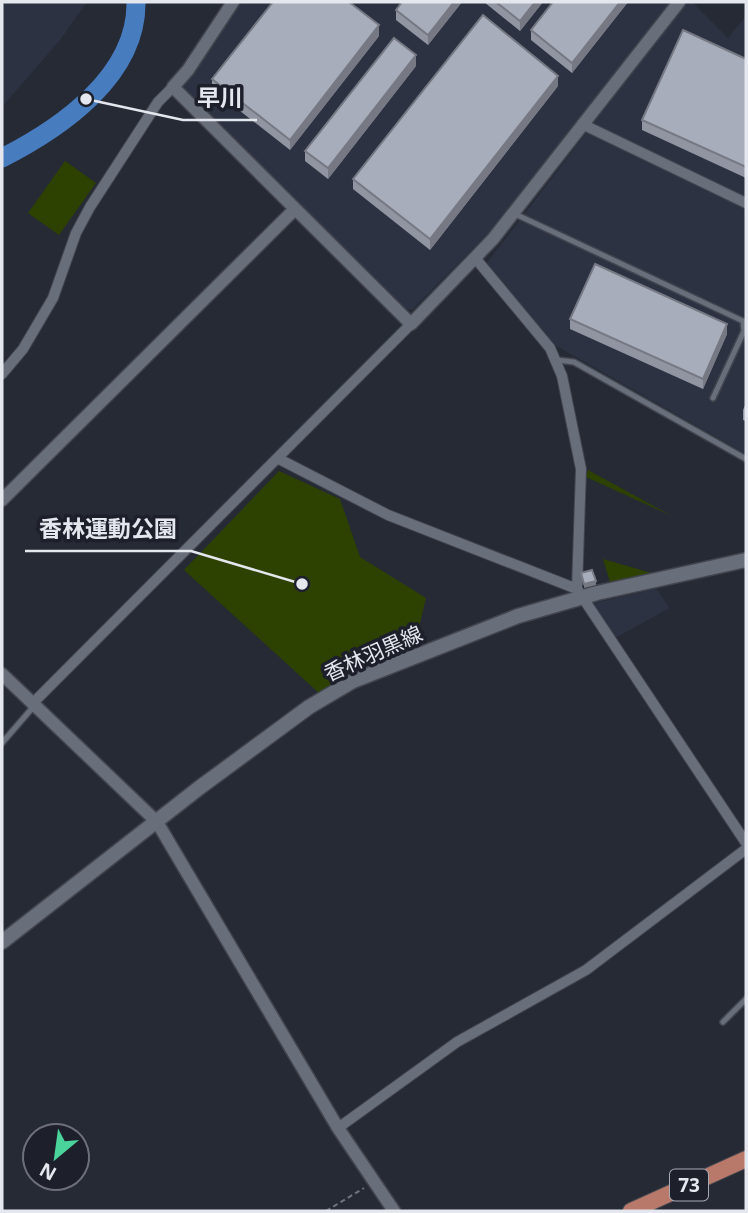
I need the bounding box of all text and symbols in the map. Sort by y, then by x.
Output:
callout: 早川 [183,76,257,120]
text: 早川 [197,81,243,113]
callout: 香林運動公園 [25,507,191,551]
text: 香林運動公園 [39,512,177,544]
street label: 香林羽黒線 [319,619,427,687]
north arrow [21,1122,91,1192]
text: N [35,1157,61,1187]
road number: 73 [670,1170,708,1200]

